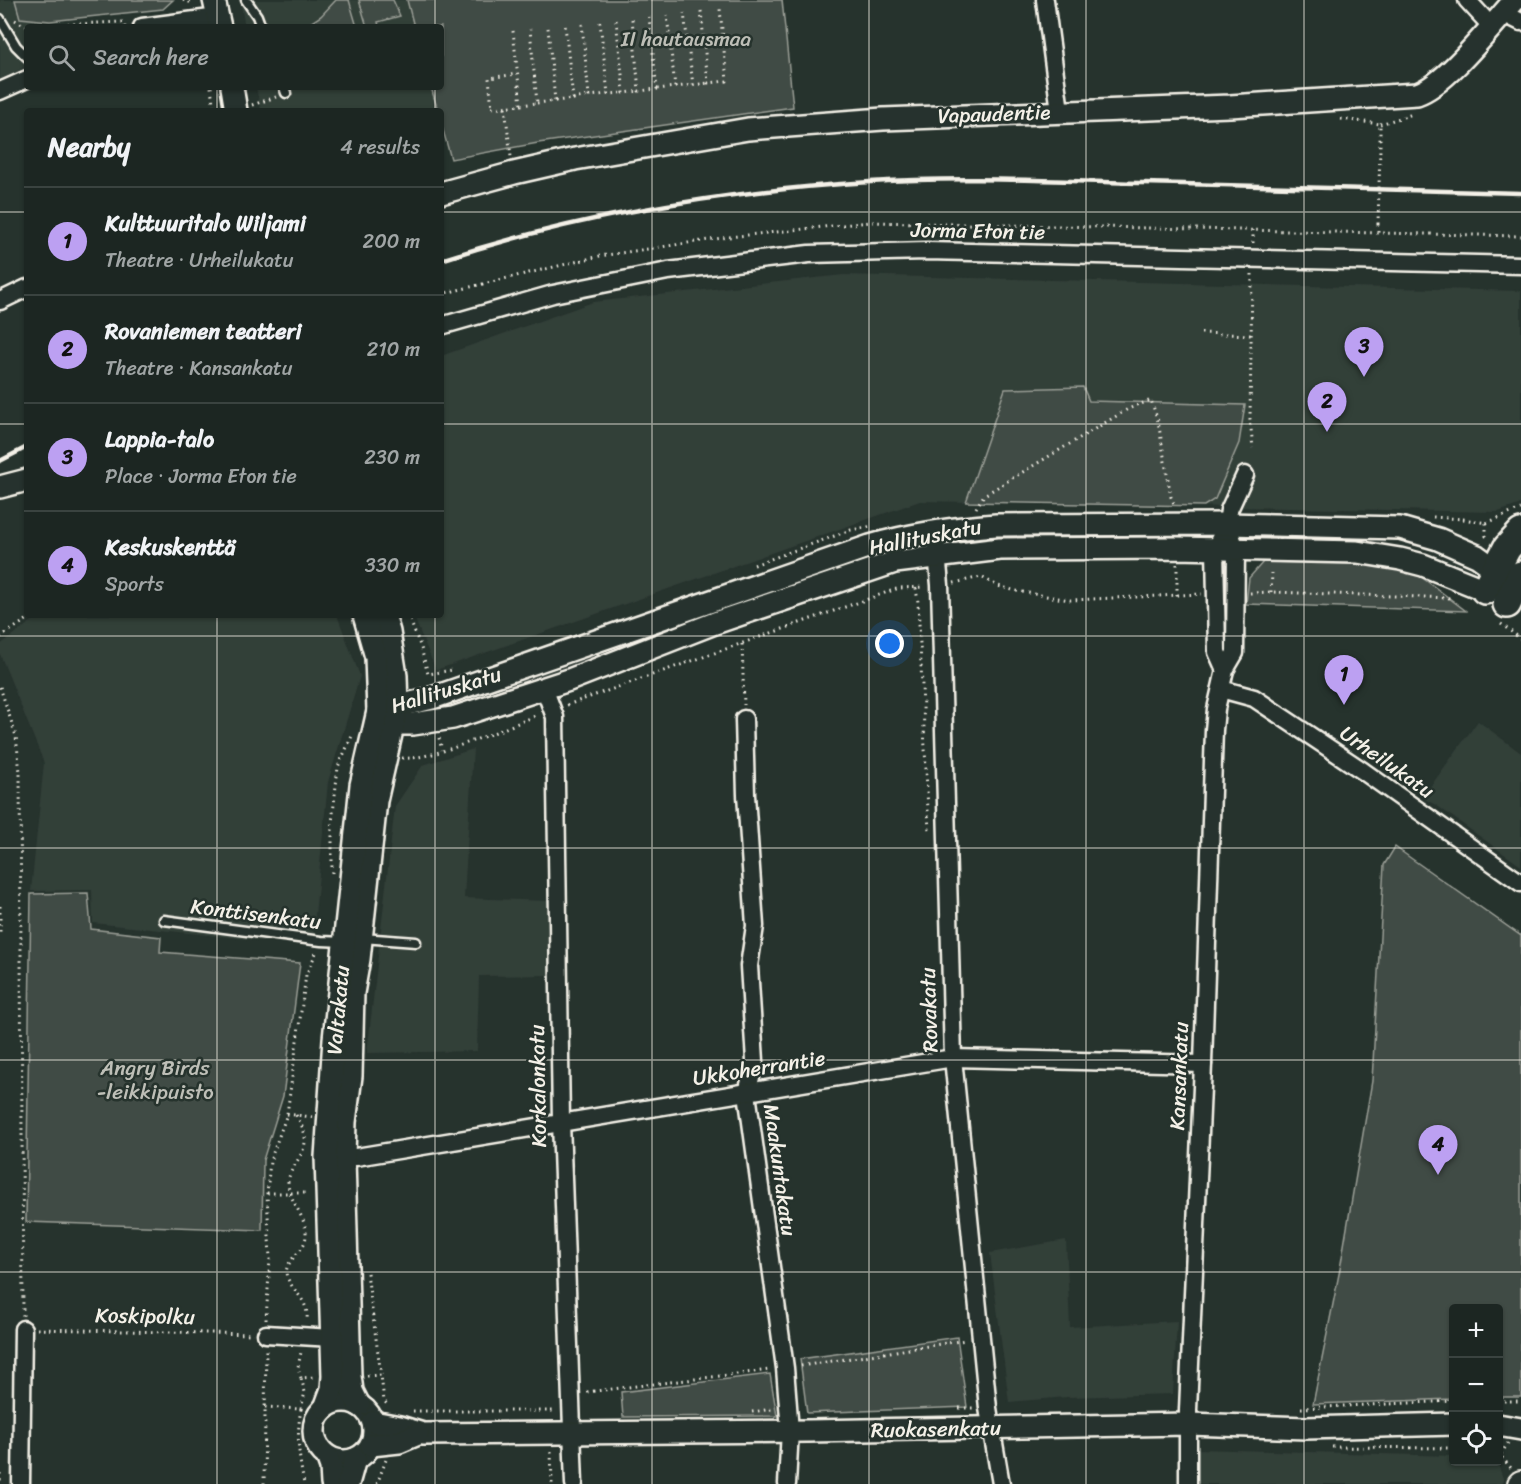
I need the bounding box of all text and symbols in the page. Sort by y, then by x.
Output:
park label: II hautausmaa [620,20,751,58]
search box [24,24,444,90]
text: Search here [93,38,209,77]
icon: search [45,41,78,74]
street label: Vapaudentie [937,93,1051,135]
text: Nearby [48,124,130,170]
text: 4 results [340,130,420,165]
text: Kulttuuritalo Wiljami [105,204,306,243]
street label: Jorma Eton tie [910,211,1046,251]
text: 1 [63,224,72,259]
text: 200 m [363,224,420,259]
text: Theatre · Urheilukatu [105,243,294,278]
text: Rovaniemen teatteri [105,312,302,351]
pin: 3 [1344,328,1384,377]
text: 2 [62,332,73,367]
text: 210 m [367,332,420,367]
text: Theatre · Kansankatu [105,351,292,386]
pin: 2 [1308,382,1346,432]
text: Lappia-talo [105,420,214,459]
text: 3 [62,440,73,475]
text: 230 m [364,440,420,475]
text: Place · Jorma Eton tie [105,459,297,494]
street label: Hallituskatu [865,507,985,567]
text: Keskuskenttä [105,528,236,567]
text: 4 [61,548,74,583]
text: 330 m [365,548,420,583]
text: Sports [105,567,164,602]
your location [875,629,904,658]
street label: Hallituskatu [386,655,507,725]
pin: 1 [1324,656,1364,705]
street label: Urheilukatu [1331,715,1443,809]
street label: Konttisenkatu [189,887,324,941]
street label: Valtakatu [315,963,361,1056]
street label: Rovakatu [909,966,949,1053]
street label: Kansankatu [1158,1020,1200,1131]
street label: Korkalonkatu [518,1024,558,1148]
street label: Ukkoherrantie [690,1039,828,1097]
park label: Angry Birds -leikkipuisto [96,1049,214,1111]
street label: Maakuntakatu [752,1101,808,1239]
pin: 4 [1418,1126,1458,1175]
street label: Koskipolku [95,1296,196,1336]
map controls [1449,1304,1503,1466]
button: + [1449,1304,1503,1358]
button: − [1449,1358,1503,1412]
street label: Ruokasenkatu [870,1409,1002,1449]
button: locate [1449,1412,1503,1466]

